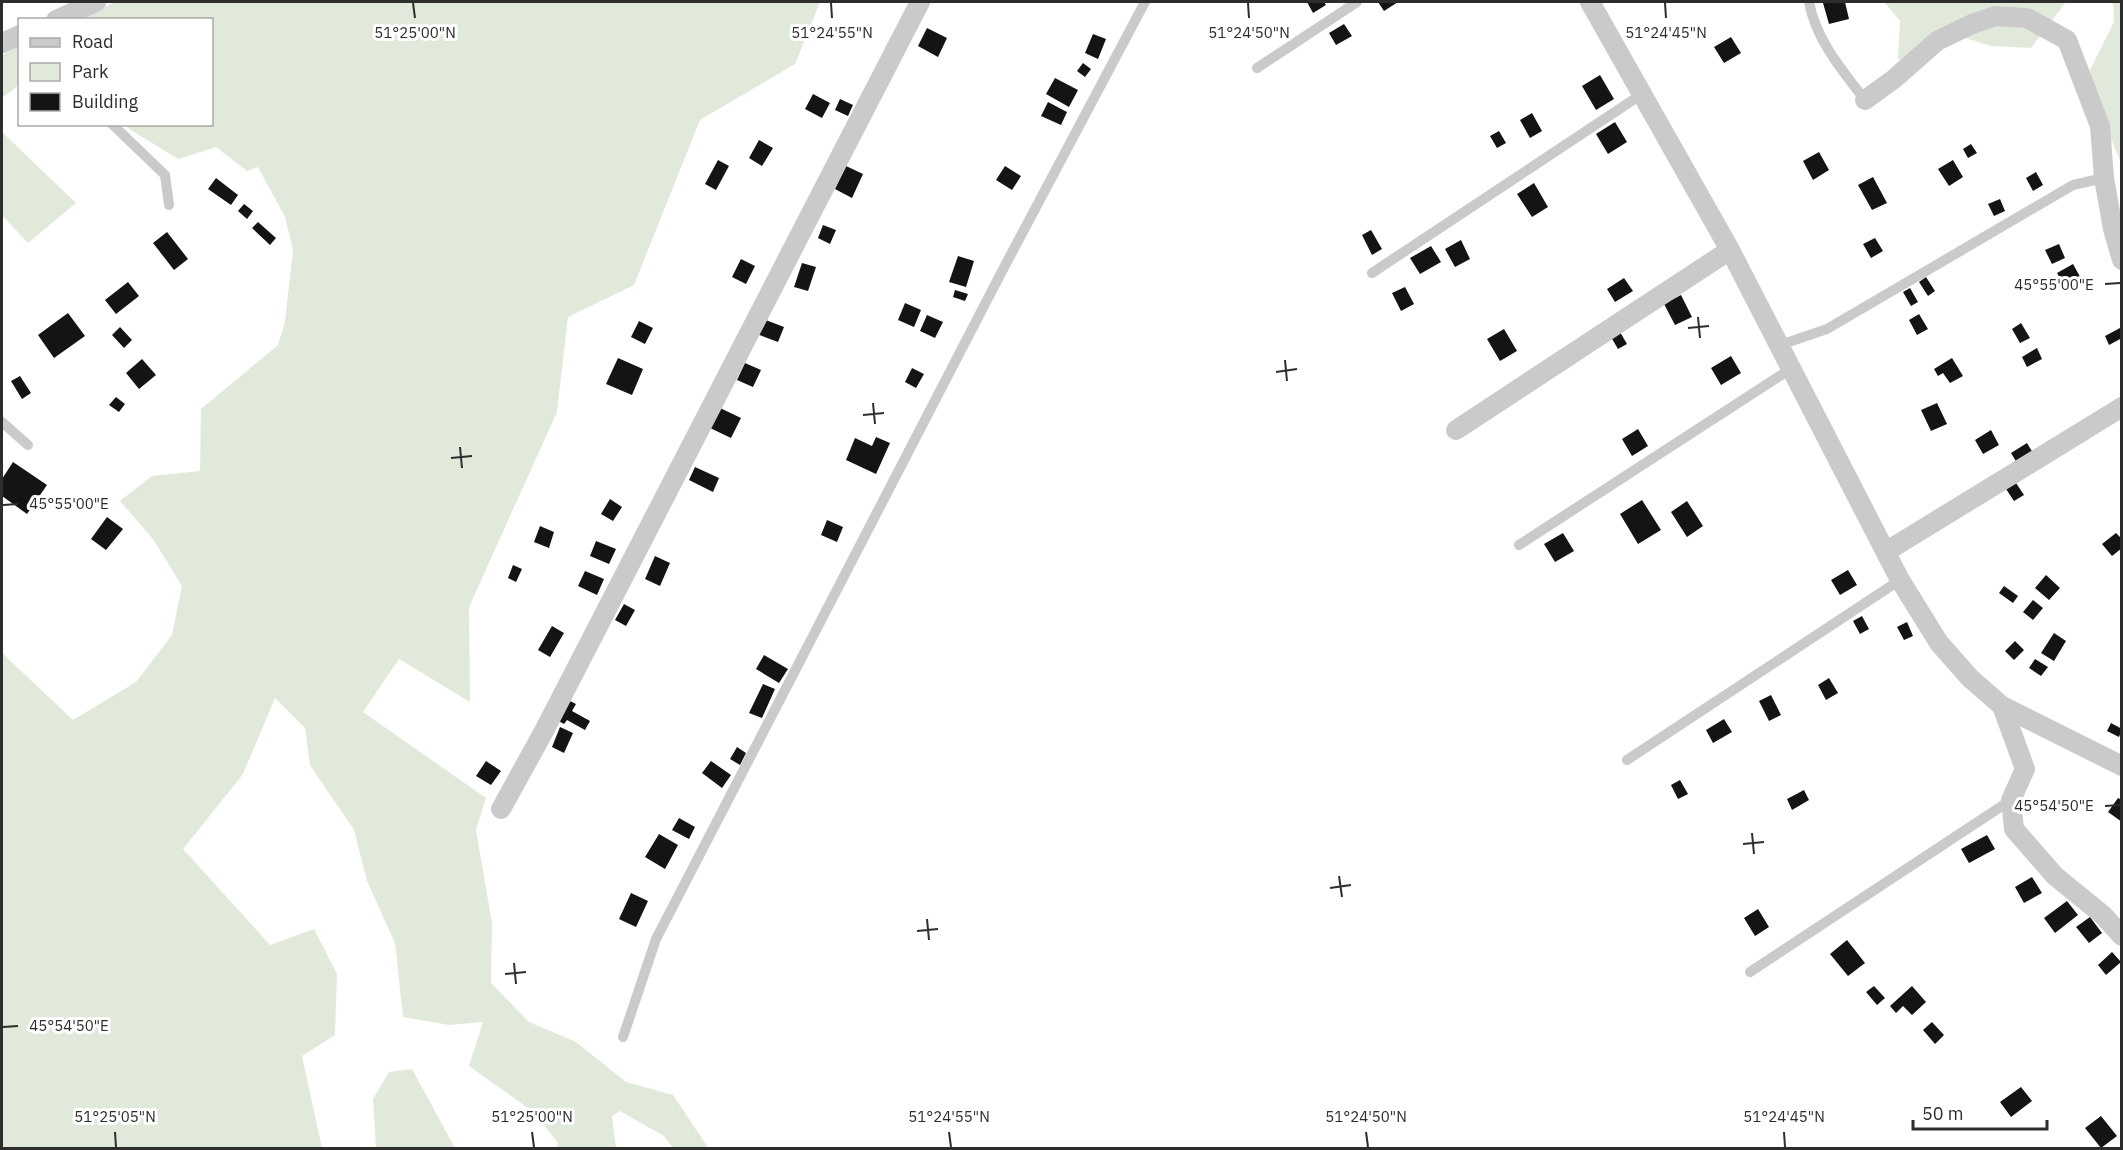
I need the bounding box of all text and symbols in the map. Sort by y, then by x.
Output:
legend [18,18,213,126]
text: 51°25'00"N [374,23,456,42]
text: 51°24'55"N [791,23,873,42]
text: 51°24'50"N [1208,23,1290,42]
text: 51°24'45"N [1625,23,1707,42]
text: Road [72,30,113,53]
text: Park [72,60,109,83]
text: Building [72,90,139,113]
text: 45°55'00"E [2014,275,2094,294]
text: 45°55'00"E [29,494,109,513]
text: 45°54'50"E [2014,796,2094,815]
text: 45°54'50"E [29,1016,109,1035]
scale bar [1913,1093,2046,1131]
text: 50 m [1922,1102,1964,1125]
text: 51°25'05"N [74,1107,156,1126]
text: 51°25'00"N [491,1107,573,1126]
text: 51°24'55"N [908,1107,990,1126]
text: 51°24'50"N [1325,1107,1407,1126]
text: 51°24'45"N [1743,1107,1825,1126]

